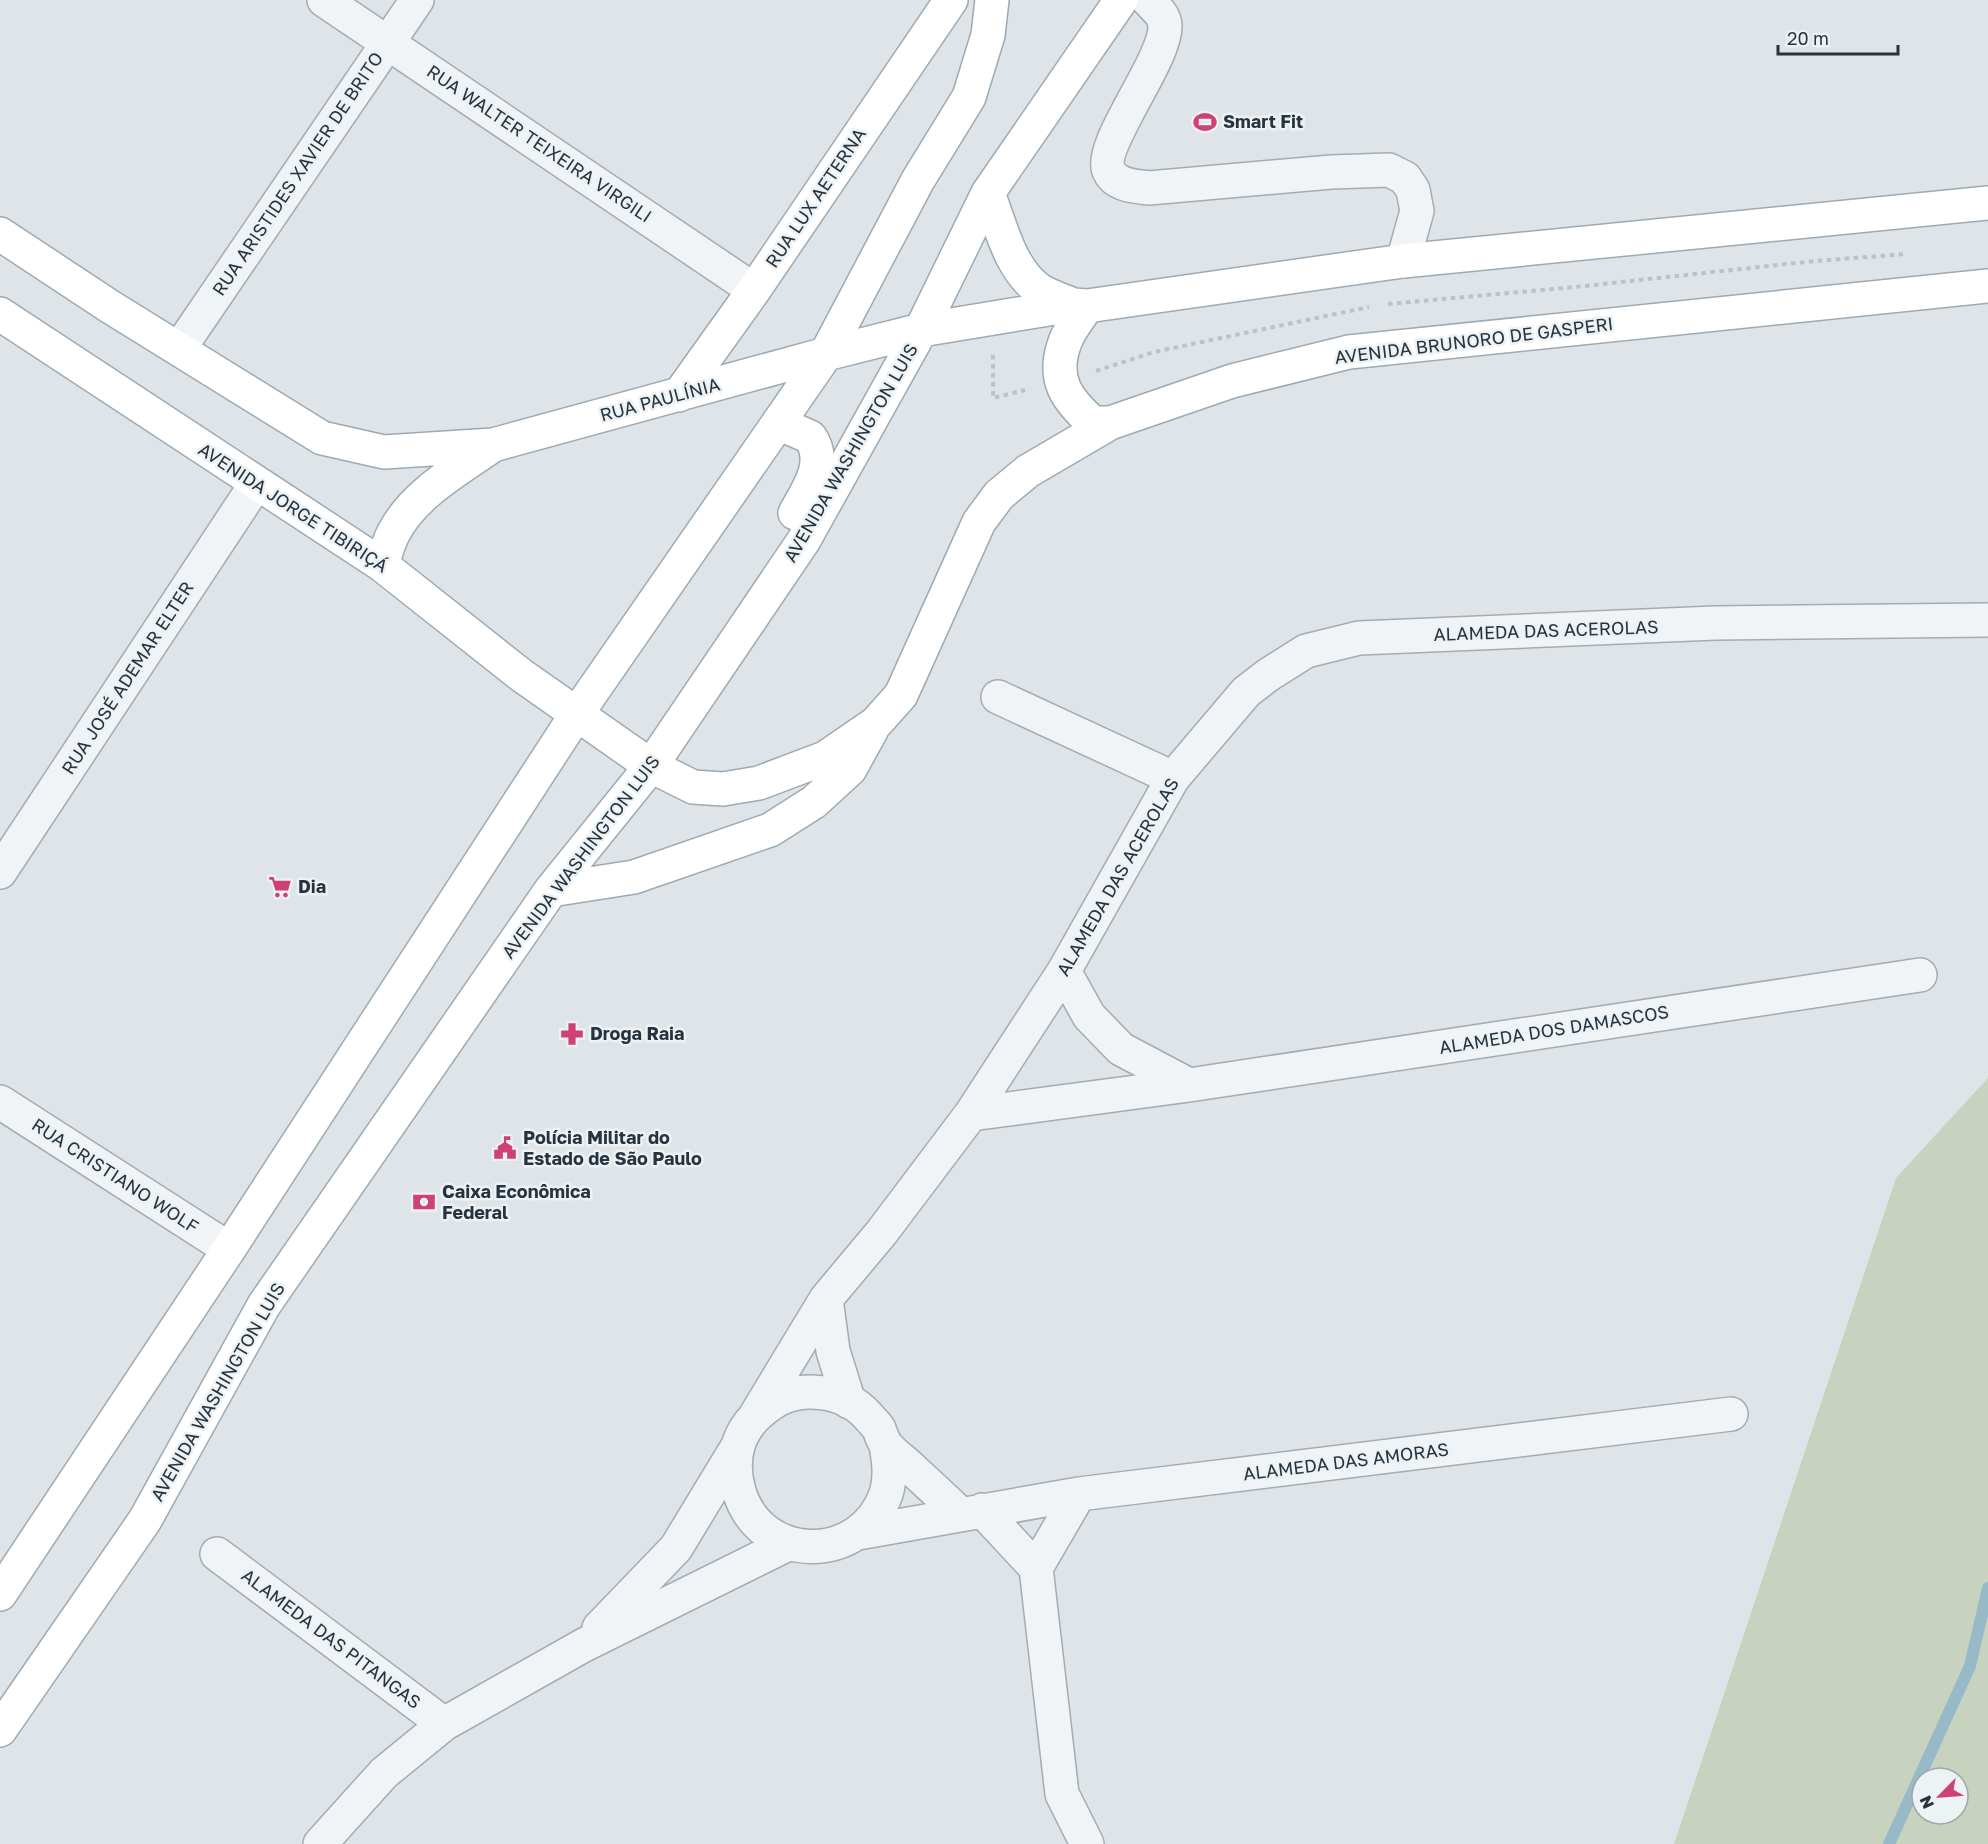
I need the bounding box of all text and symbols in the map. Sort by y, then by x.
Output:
scale bar [1778,18,1898,56]
text: 20 m [1787,27,1829,49]
street label: RUA ARISTIDES XAVIER DE BRITO [207,47,387,299]
street label: RUA WALTER TEIXEIRA VIRGILI [423,60,656,227]
sports icon: Smart Fit [1192,109,1218,135]
place label: Smart Fit [1223,110,1303,132]
street label: RUA LUX AETERNA [760,123,870,271]
street label: AVENIDA BRUNORO DE GASPERI [1333,312,1614,368]
street label: AVENIDA WASHINGTON LUIS [778,339,922,566]
street label: RUA PAULÍNIA [597,372,722,426]
street label: AVENIDA JORGE TIBIRIÇÁ [195,438,392,577]
street label: RUA JOSÉ ADEMAR ELTER [56,577,198,778]
street label: ALAMEDA DAS ACEROLAS [1433,615,1659,645]
street label: AVENIDA WASHINGTON LUIS [497,750,664,962]
street label: ALAMEDA DAS ACEROLAS [1051,774,1183,979]
supermarket icon: Dia [267,874,293,900]
place label: Dia [298,875,326,897]
street label: ALAMEDA DOS DAMASCOS [1437,1000,1670,1058]
pharmacy icon: Droga Raia [559,1021,585,1047]
place label: Droga Raia [590,1022,685,1044]
street label: RUA CRISTIANO WOLF [28,1113,203,1237]
place label: Polícia Militar do Estado de São Paulo [523,1126,702,1169]
public building icon: Polícia Militar do Estado de São Paulo [492,1135,518,1161]
place label: Caixa Econômica Federal [442,1180,591,1223]
bank icon: Caixa Econômica Federal [411,1189,437,1215]
street label: AVENIDA WASHINGTON LUIS [145,1278,289,1505]
street label: ALAMEDA DAS AMORAS [1242,1437,1450,1485]
street label: ALAMEDA DAS PITANGAS [238,1564,426,1713]
north arrow [1910,1766,1970,1826]
text: N [1915,1793,1938,1812]

